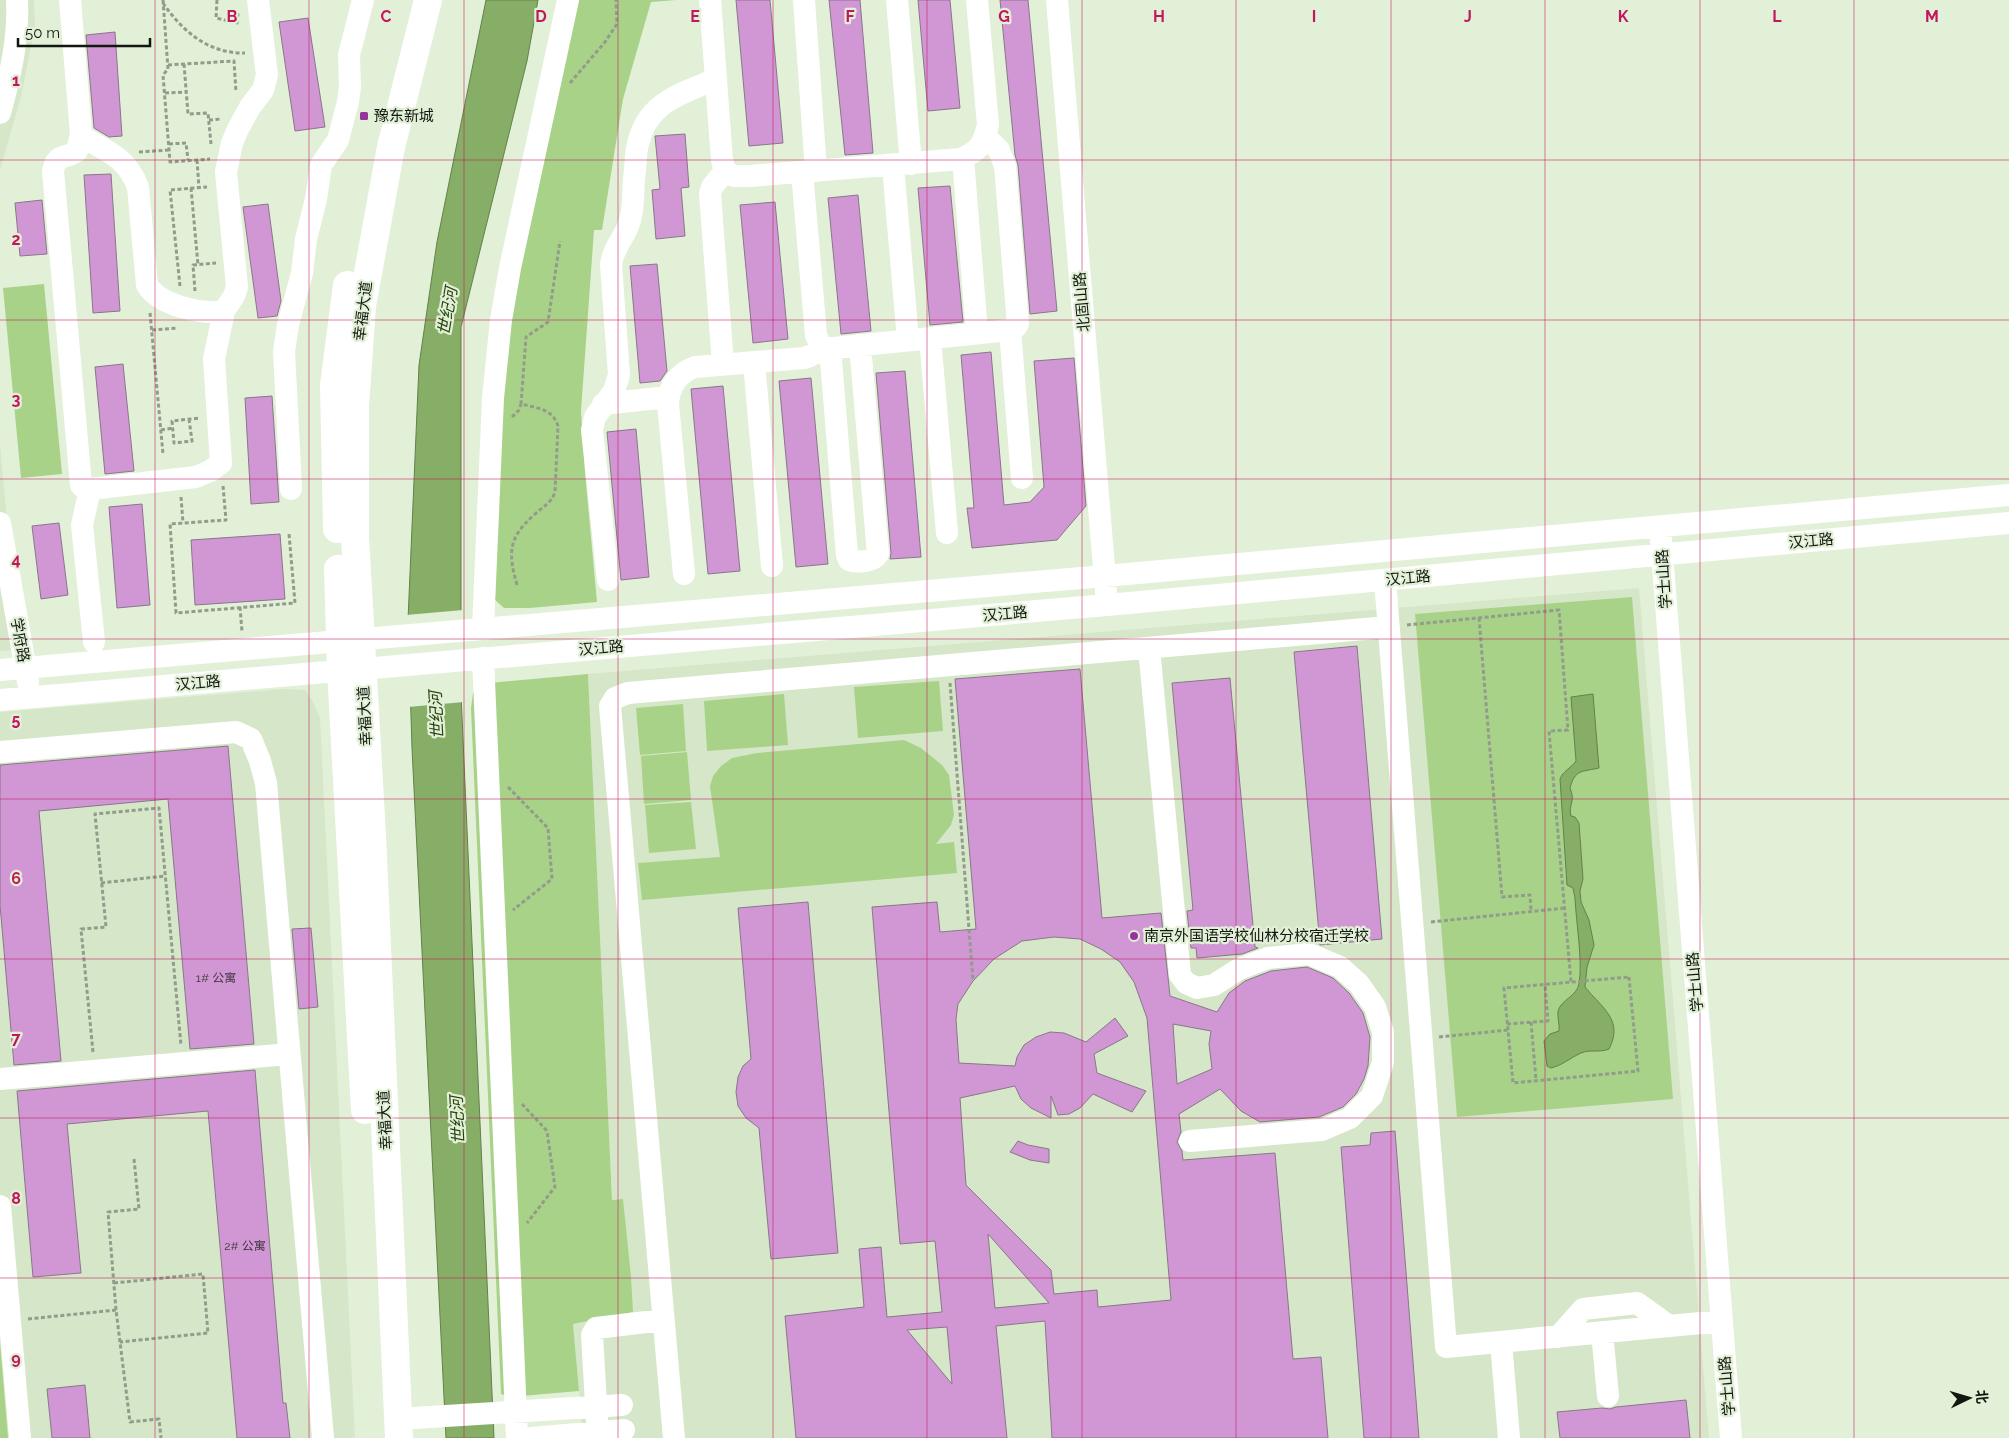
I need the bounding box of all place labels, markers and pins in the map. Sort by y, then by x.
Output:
place label: 豫东新城 [374,107,434,125]
marker: 豫东新城 [358,110,370,122]
place label: 南京外国语学校仙林分校宿迁学校 [1144,927,1369,945]
marker: 南京外国语学校仙林分校宿迁学校 [1128,930,1140,942]

